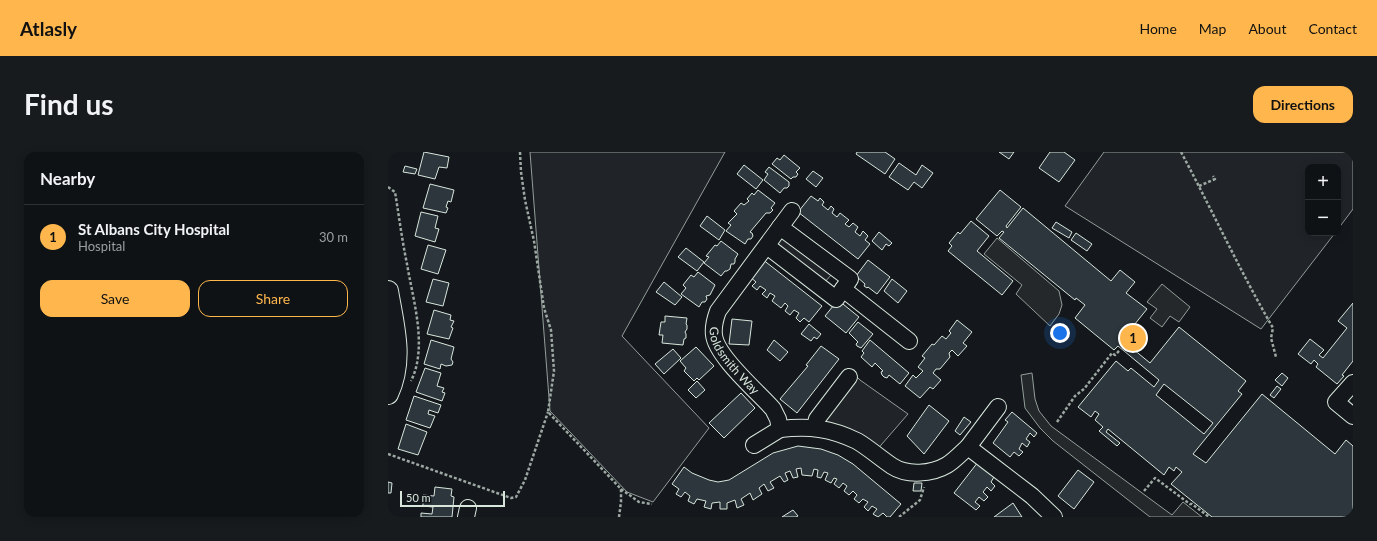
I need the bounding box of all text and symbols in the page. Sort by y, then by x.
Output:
text: Atlasly [20,17,77,40]
text: Home [1139,20,1177,37]
text: Map [1199,20,1226,37]
text: About [1248,20,1286,37]
text: Contact [1308,20,1357,37]
button: Directions [1253,86,1353,123]
text: Find us [24,87,114,121]
map controls [1305,164,1341,236]
button: + [1305,164,1341,200]
text: Nearby [40,168,95,189]
button: − [1305,200,1341,236]
text: St Albans City Hospital [78,220,230,238]
text: 1 [49,229,57,245]
text: 30 m [319,229,348,245]
text: Hospital [78,238,125,254]
button: Save [40,280,190,317]
button: Share [198,280,348,317]
your location [1050,323,1070,343]
pin: 1 [1120,323,1146,353]
street label: Goldsmith Way [707,327,763,398]
scale bar [400,489,505,508]
text: 50 m [406,491,431,504]

